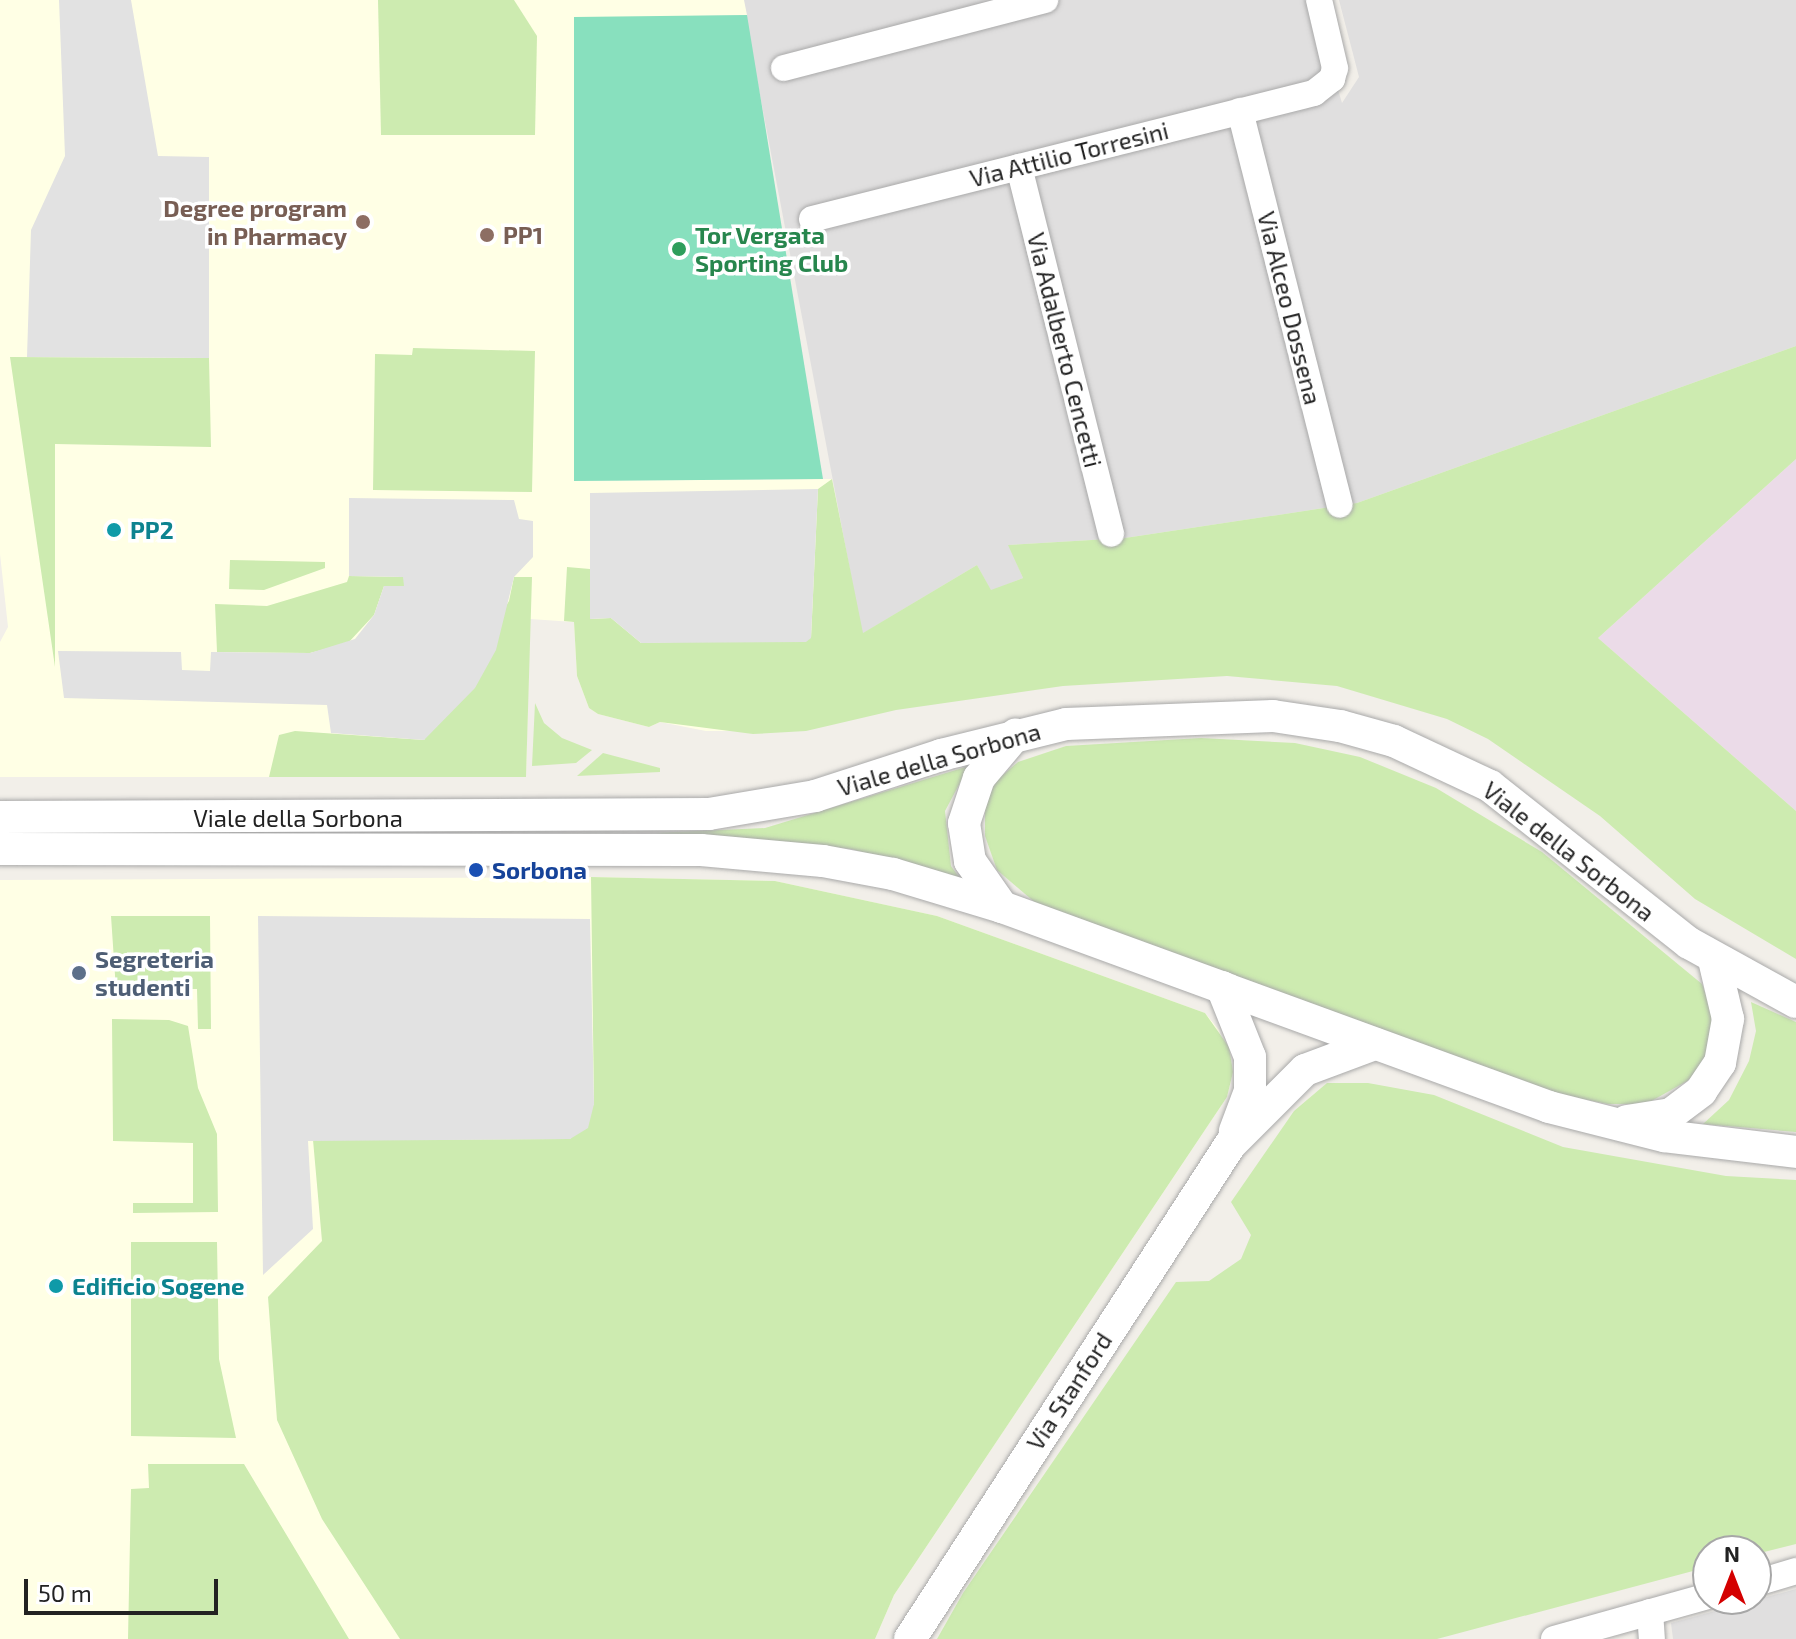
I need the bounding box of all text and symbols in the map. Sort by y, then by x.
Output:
street label: Via Attilio Torresini [966,115,1172,193]
place label: Degree program in Pharmacy [163,194,347,250]
street label: Via Alceo Dossena [1252,208,1328,408]
marker: Degree program in Pharmacy [354,213,372,231]
place label: PP1 [503,221,543,249]
place label: Tor Vergata Sporting Club [695,221,848,277]
marker: PP1 [478,226,496,244]
street label: Via Adalberto Cencetti [1022,229,1108,471]
marker: Tor Vergata Sporting Club [670,240,688,258]
place label: PP2 [130,516,174,544]
marker: PP2 [105,521,123,539]
street label: Viale della Sorbona [834,716,1044,802]
street label: Viale della Sorbona [1478,775,1660,927]
street label: Viale della Sorbona [193,804,403,832]
place label: Sorbona [492,856,587,884]
marker: Sorbona [467,861,485,879]
place label: Segreteria studenti [95,945,214,1001]
marker: Segreteria studenti [70,964,88,982]
place label: Edificio Sogene [72,1272,245,1300]
marker: Edificio Sogene [47,1277,65,1295]
street label: Via Stanford [1020,1327,1118,1455]
north arrow [1692,1535,1772,1615]
text: N [1724,1540,1740,1566]
scale bar [28,1563,222,1613]
text: 50 m [38,1578,92,1607]

